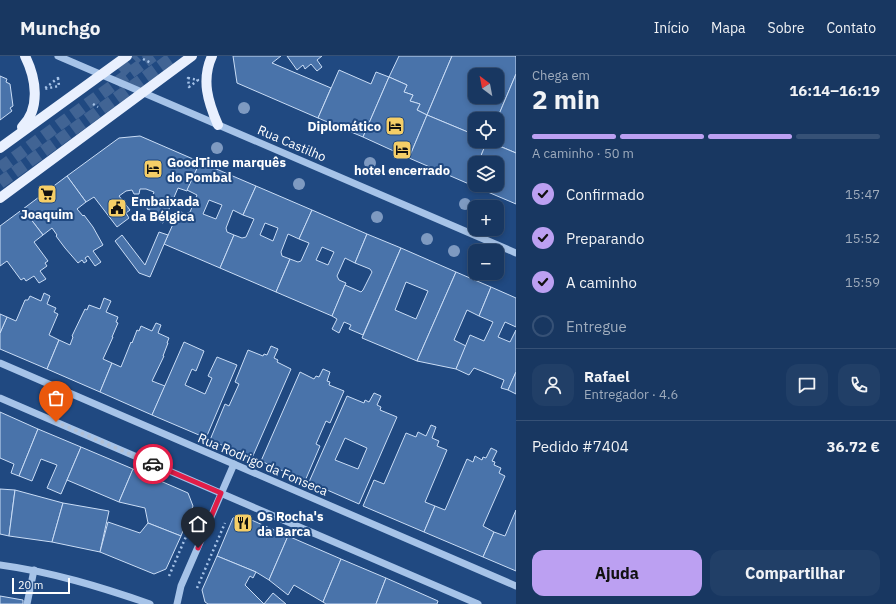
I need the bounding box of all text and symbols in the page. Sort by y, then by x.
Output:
text: Munchgo [20,16,100,40]
text: Início [654,19,689,37]
text: Mapa [711,19,746,37]
text: Sobre [768,19,804,37]
text: Contato [826,19,876,37]
text: Chega em [532,67,590,84]
north arrow [468,68,504,104]
map controls [468,68,504,280]
text: 16:14–16:19 [789,81,880,100]
text: 2 min [532,82,600,116]
button: locate [468,112,504,148]
hotel icon: Diplomático [384,115,406,137]
place label: Diplomático [307,118,381,135]
street label: Rua Castilho [255,121,329,166]
hotel icon: hotel encerrado [391,139,413,161]
text: A caminho · 50 m [532,145,634,162]
place label: GoodTime marquês do Pombal [167,154,286,186]
button: layers [468,156,504,192]
hotel icon: GoodTime marquês do Pombal [142,158,164,180]
place label: hotel encerrado [354,162,450,179]
supermarket icon: Joaquim [36,183,58,205]
icon: check [532,183,554,205]
text: Confirmado [566,185,644,204]
text: 15:47 [845,186,880,203]
place label: Embaixada da Bélgica [131,193,200,225]
public building icon: Embaixada da Bélgica [106,197,128,219]
button: + [468,200,504,236]
place label: Joaquim [21,206,74,223]
icon: check [532,227,554,249]
text: Preparando [566,229,644,248]
text: 15:52 [845,230,880,247]
button: − [468,244,504,280]
icon: check [532,271,554,293]
text: A caminho [566,273,637,292]
text: 15:59 [845,274,880,291]
text: Entregue [566,317,627,336]
button: person [532,364,574,406]
button: chat [786,364,828,406]
button: phone [838,364,880,406]
text: Rafael [584,367,629,386]
pin [39,381,73,422]
text: Entregador · 4.6 [584,386,678,403]
icon: bag [45,387,67,409]
street label: Rua Rodrigo da Fonseca [195,429,331,500]
text: Pedido #7404 [532,437,629,456]
text: 36.72 € [826,437,880,456]
courier [133,444,173,484]
icon: car [142,453,164,475]
pin [181,507,215,548]
place label: Os Rocha's da Barca [257,508,324,540]
restaurant icon: Os Rocha's da Barca [232,512,254,534]
icon: home [187,513,209,535]
button: Ajuda [532,550,702,596]
button: Compartilhar [710,550,880,596]
scale bar [12,576,70,595]
text: 20 m [18,578,43,592]

